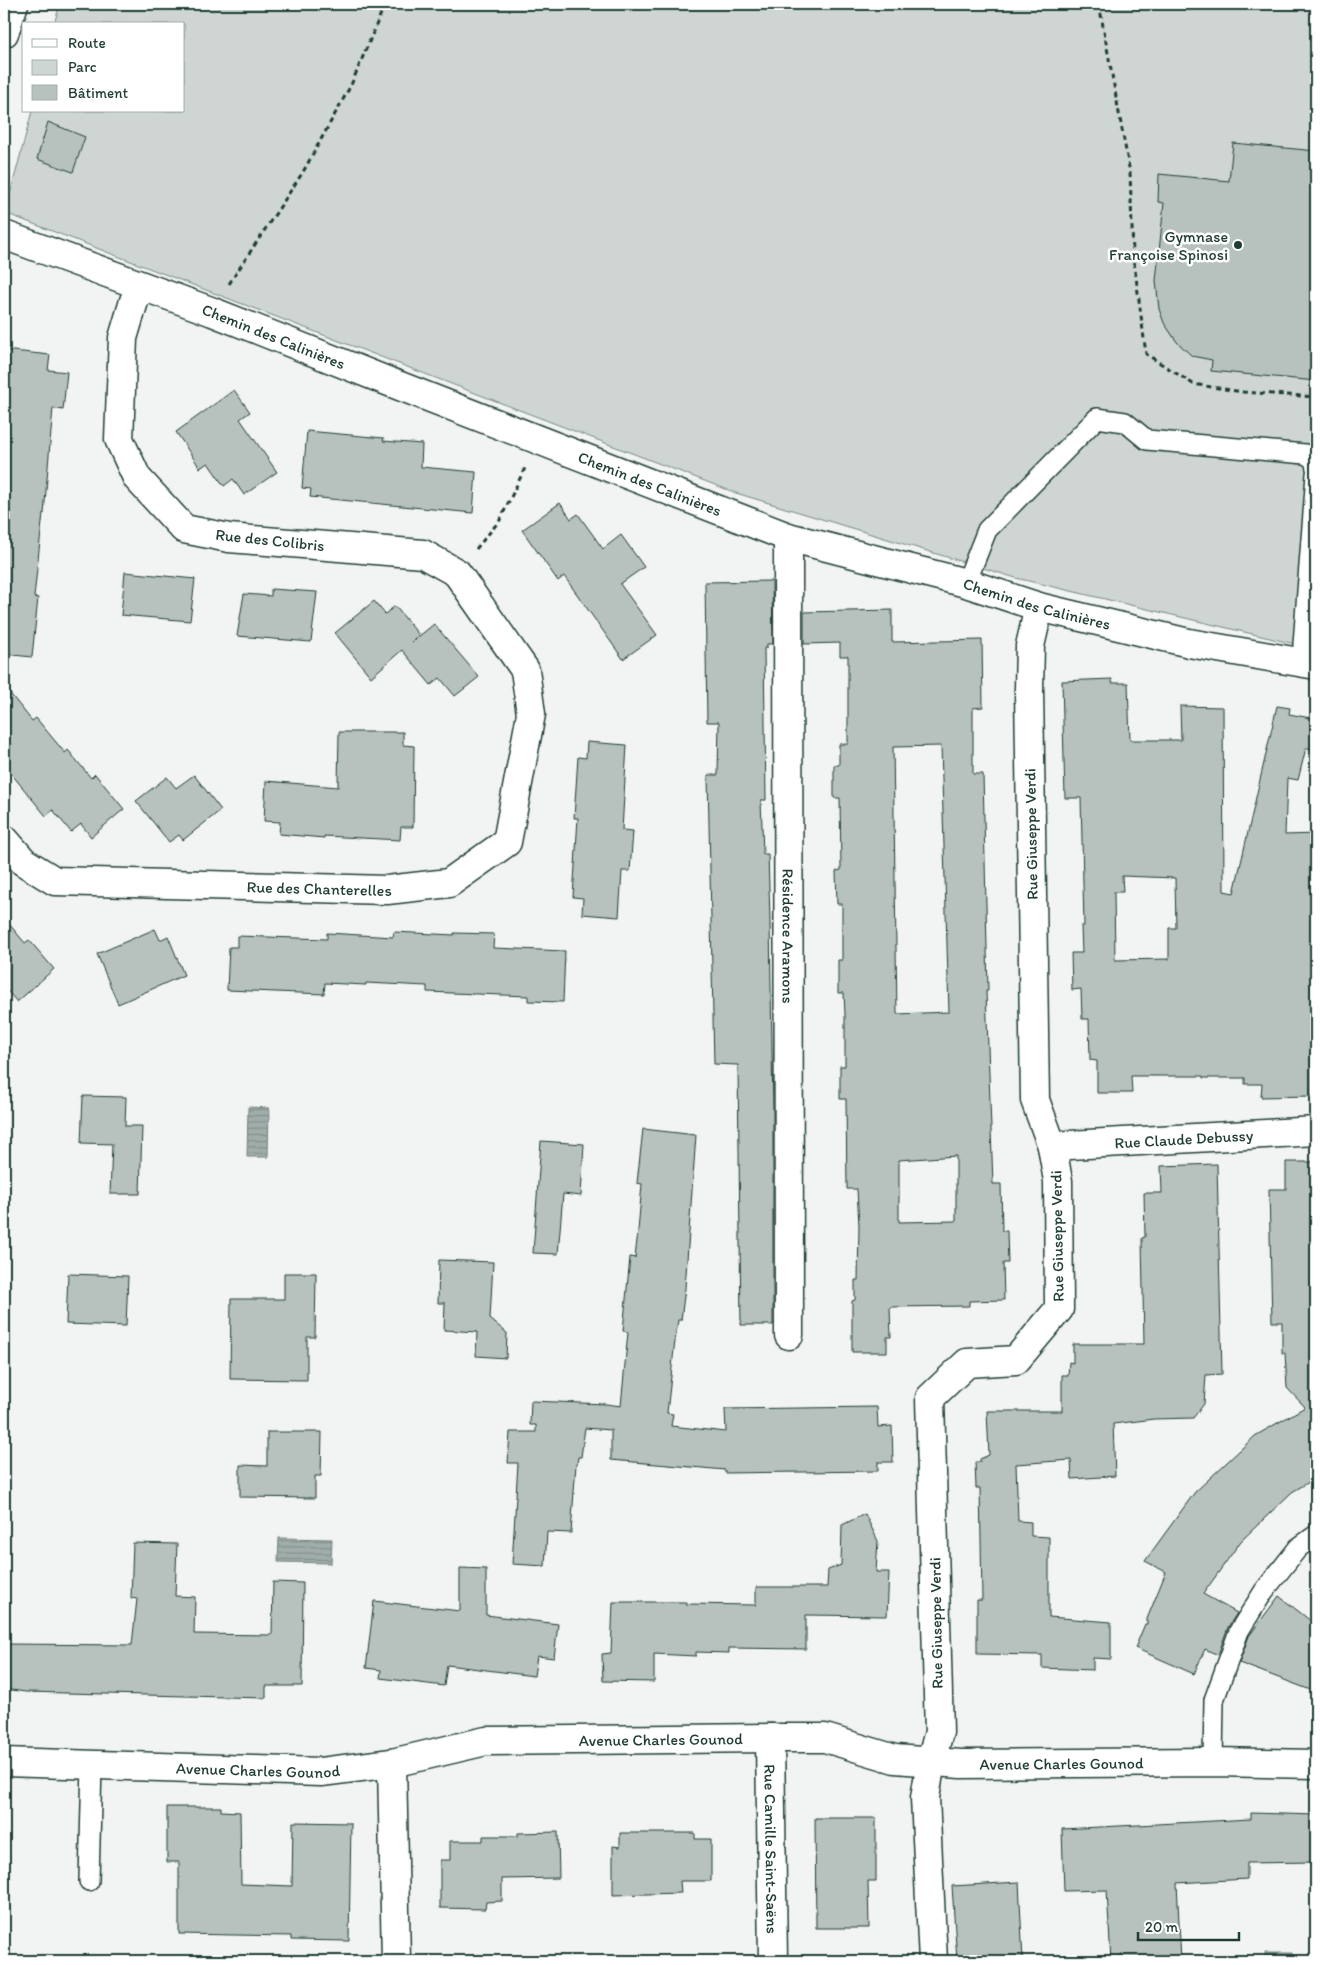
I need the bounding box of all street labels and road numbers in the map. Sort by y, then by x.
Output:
street label: Chemin des Calinières [199,299,348,373]
street label: Chemin des Calinières [575,447,724,520]
street label: Rue des Colibris [214,525,326,555]
street label: Chemin des Calinières [961,573,1113,633]
street label: Rue Giuseppe Verdi [1020,768,1042,900]
street label: Résidence Aramons [779,868,798,1004]
street label: Rue des Chanterelles [246,877,392,900]
street label: Rue Claude Debussy [1114,1125,1254,1152]
street label: Rue Giuseppe Verdi [1046,1170,1068,1302]
street label: Rue Giuseppe Verdi [925,1557,947,1689]
street label: Avenue Charles Gounod [579,1729,743,1750]
street label: Avenue Charles Gounod [979,1753,1144,1773]
street label: Avenue Charles Gounod [176,1758,341,1782]
street label: Rue Camille Saint-Saëns [761,1764,782,1934]

